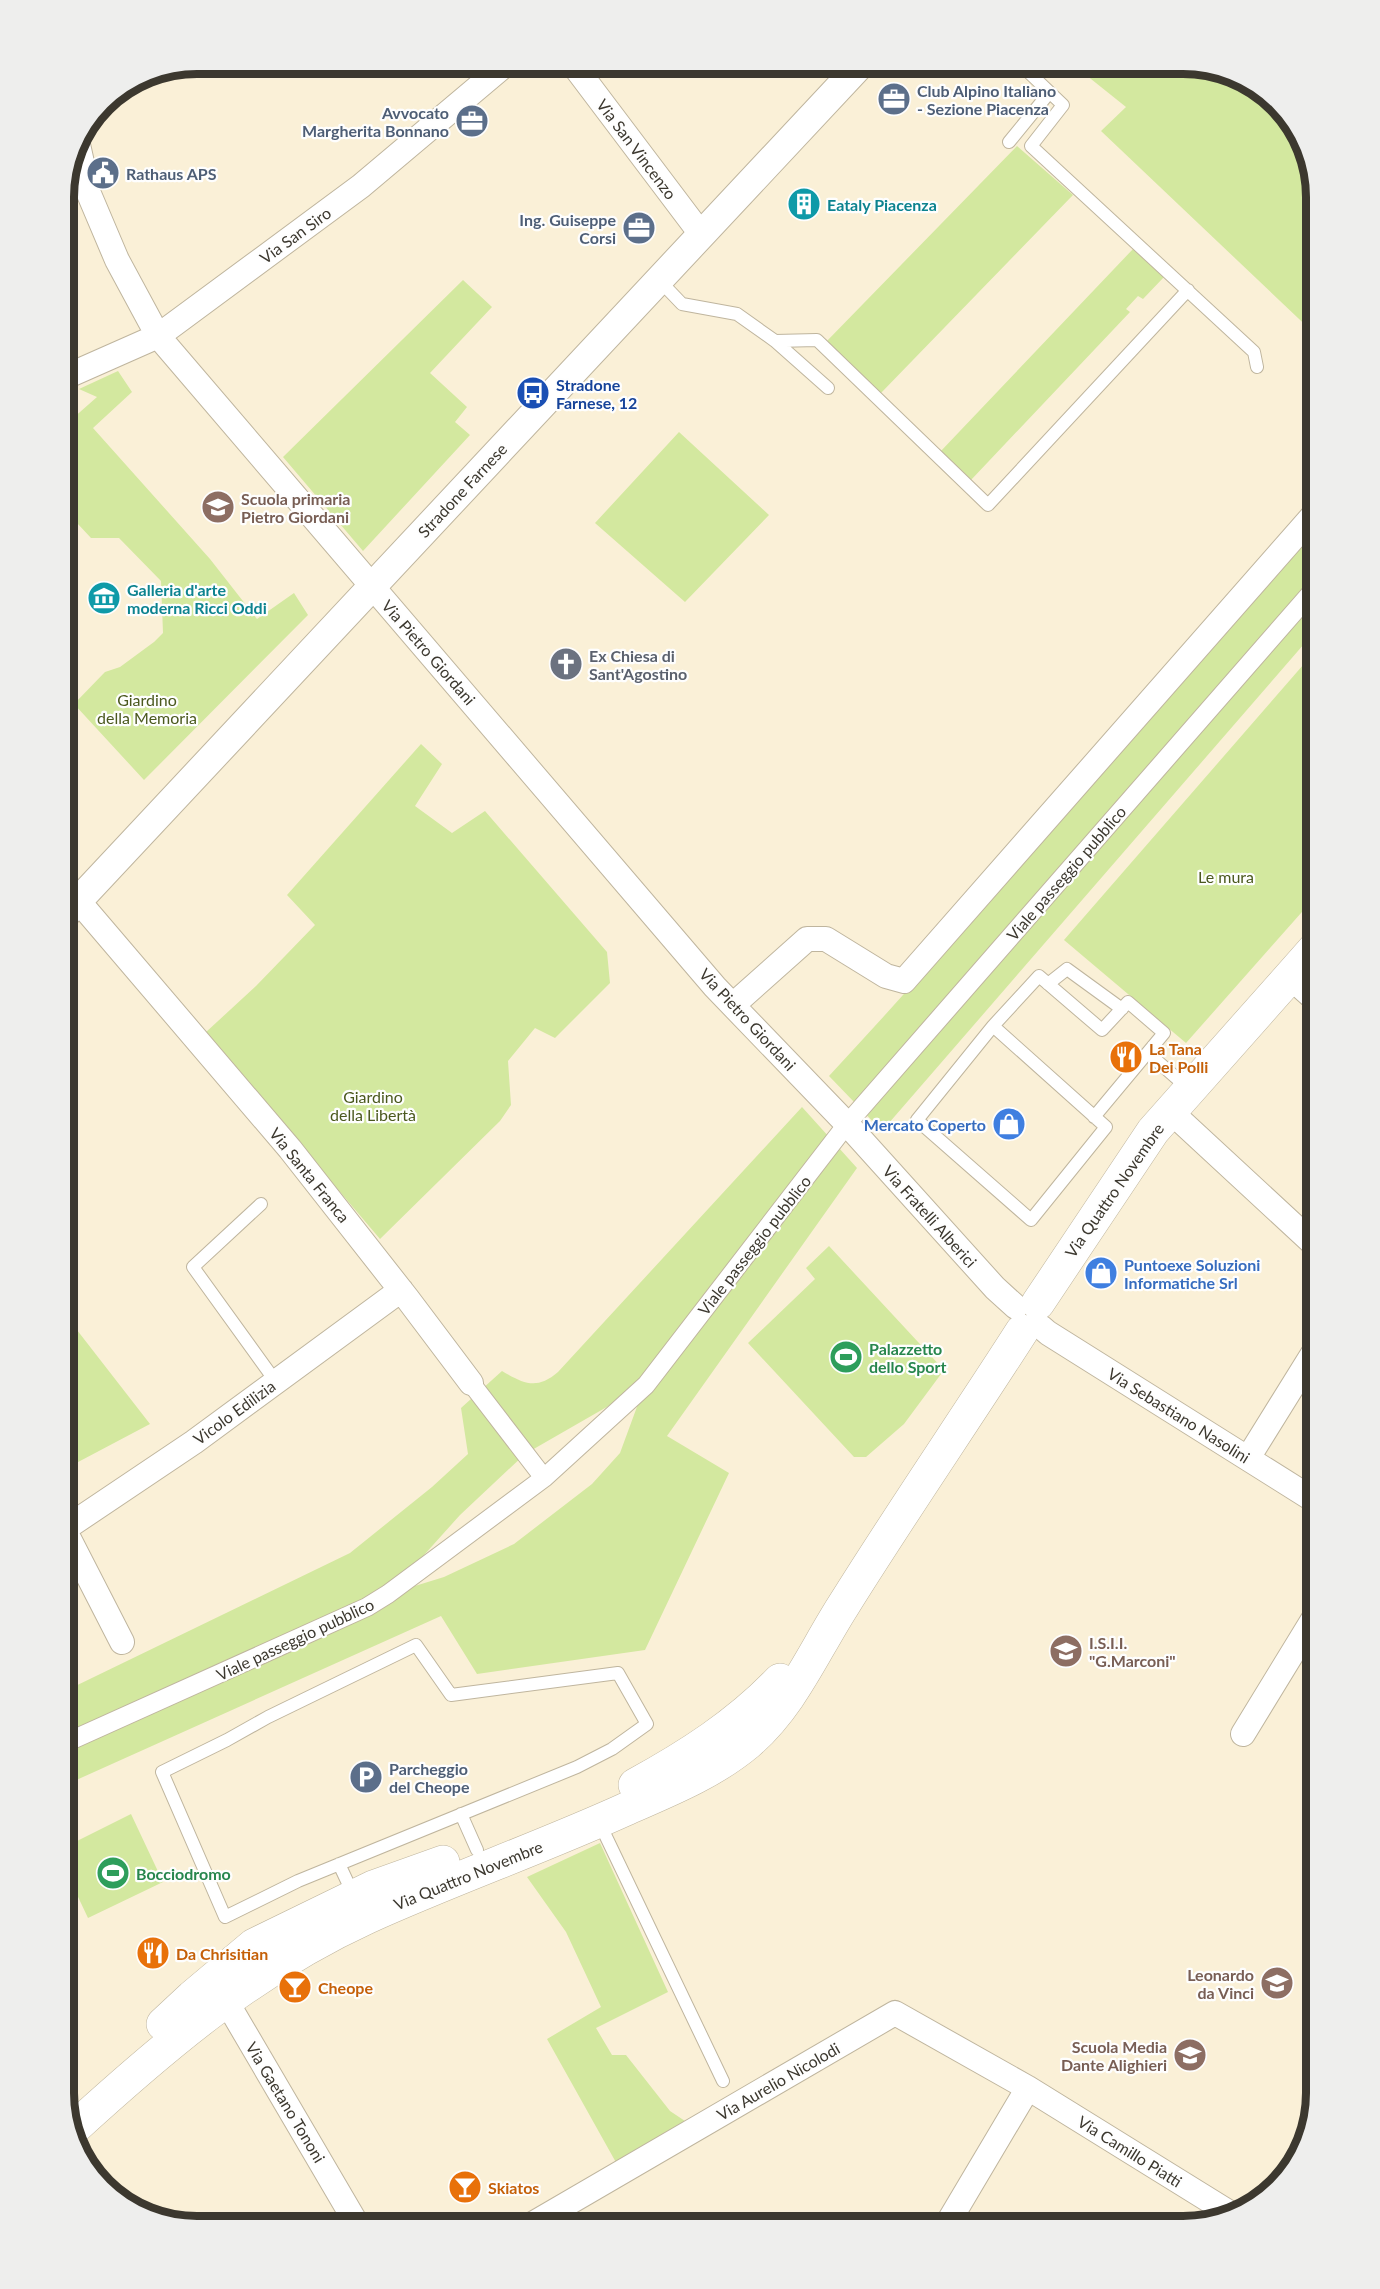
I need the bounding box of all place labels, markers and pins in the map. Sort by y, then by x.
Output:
office icon: Club Alpino Italiano - Sezione Piacenza [876,81,912,117]
place label: Club Alpino Italiano - Sezione Piacenza [917,81,1056,118]
place label: Avvocato Margherita Bonnano [302,103,449,140]
office icon: Avvocato Margherita Bonnano [454,103,490,139]
public building icon: Rathaus APS [85,155,121,191]
place label: Rathaus APS [126,164,217,183]
building icon: Eataly Piacenza [786,186,822,222]
place label: Eataly Piacenza [827,195,937,214]
place label: Ing. Guiseppe Corsi [519,210,616,247]
office icon: Ing. Guiseppe Corsi [621,210,657,246]
bus stop icon: Stradone Farnese, 12 [515,375,551,411]
place label: Stradone Farnese, 12 [556,375,637,412]
school or university icon: Scuola primaria Pietro Giordani [200,489,236,525]
place label: Scuola primaria Pietro Giordani [241,489,350,526]
museum icon: Galleria d'arte moderna Ricci Oddi [86,580,122,616]
place label: Galleria d'arte moderna Ricci Oddi [127,580,267,617]
church icon: Ex Chiesa di Sant'Agostino [548,646,584,682]
place label: Ex Chiesa di Sant'Agostino [589,646,687,683]
restaurant icon: La Tana Dei Polli [1108,1039,1144,1075]
place label: La Tana Dei Polli [1149,1039,1208,1076]
shop icon: Mercato Coperto [991,1106,1027,1142]
place label: Mercato Coperto [864,1115,986,1134]
shop icon: Puntoexe Soluzioni Informatiche Srl [1083,1255,1119,1291]
place label: Puntoexe Soluzioni Informatiche Srl [1124,1255,1260,1292]
sports icon: Palazzetto dello Sport [828,1339,864,1375]
place label: Palazzetto dello Sport [869,1339,947,1376]
school or university icon: I.S.I.I. "G.Marconi" [1048,1633,1084,1669]
place label: I.S.I.I. "G.Marconi" [1089,1633,1176,1670]
parking icon: Parcheggio del Cheope [348,1759,384,1795]
place label: Parcheggio del Cheope [389,1759,470,1796]
sports icon: Bocciodromo [95,1855,131,1891]
place label: Bocciodromo [136,1864,231,1883]
restaurant icon: Da Chrisitian [135,1935,171,1971]
place label: Da Chrisitian [176,1944,268,1963]
place label: Leonardo da Vinci [1187,1965,1254,2002]
school or university icon: Leonardo da Vinci [1259,1965,1295,2001]
bar icon: Cheope [277,1969,313,2005]
place label: Cheope [318,1978,373,1997]
place label: Scuola Media Dante Alighieri [1061,2037,1167,2074]
school or university icon: Scuola Media Dante Alighieri [1172,2037,1208,2073]
bar icon: Skiatos [447,2169,483,2205]
place label: Skiatos [488,2178,539,2197]

